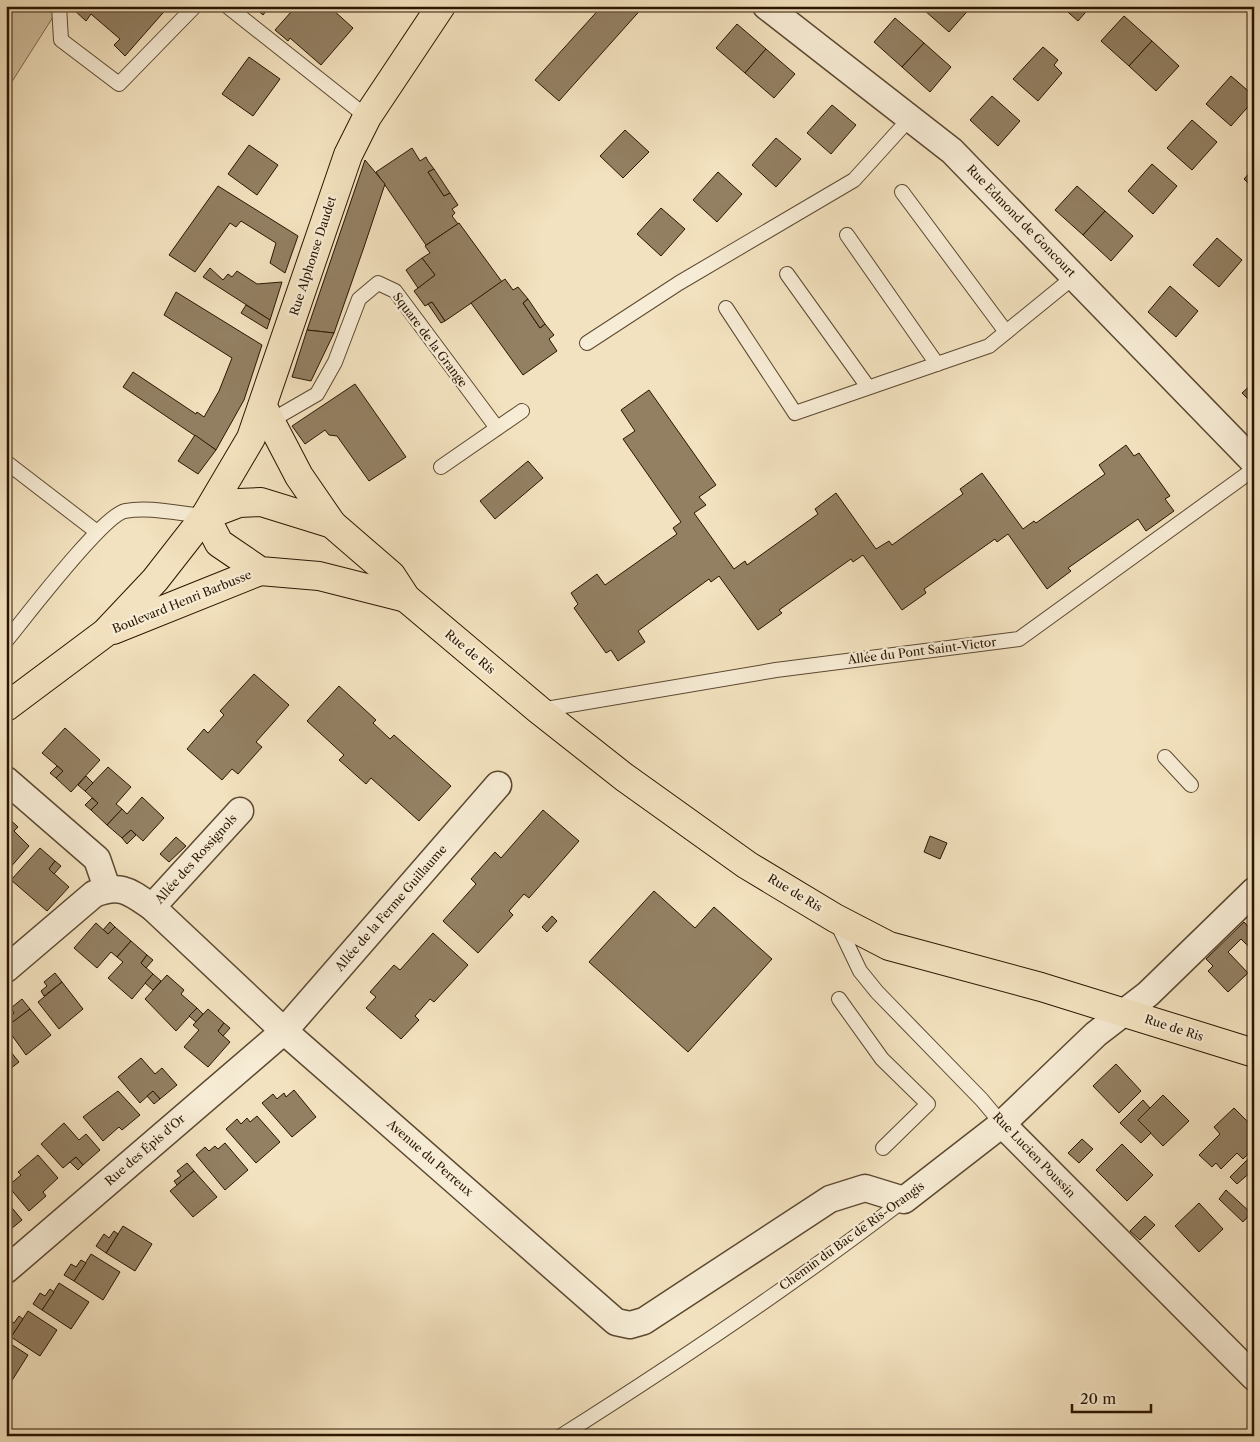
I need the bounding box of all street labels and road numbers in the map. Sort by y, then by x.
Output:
street label: Rue Edmond de Goncourt [964,161,1079,280]
street label: Rue Alphonse Daudet [286,194,339,317]
street label: Square de la Grange [390,289,471,390]
street label: Boulevard Henri Barbusse [110,567,254,636]
street label: Rue de Ris [442,626,498,677]
street label: Allée du Pont Saint-Victor [846,634,997,667]
street label: Allée des Rossignols [151,811,240,907]
street label: Allée de la Ferme Guillaume [331,841,450,975]
street label: Rue de Ris [765,870,825,915]
street label: Rue de Ris [1143,1011,1205,1044]
street label: Rue Lucien Poussin [990,1109,1079,1201]
street label: Rue des Épis d'Or [101,1110,188,1188]
street label: Avenue du Perreux [383,1115,476,1199]
street label: Chemin du Bac de Ris-Orangis [776,1178,927,1293]

